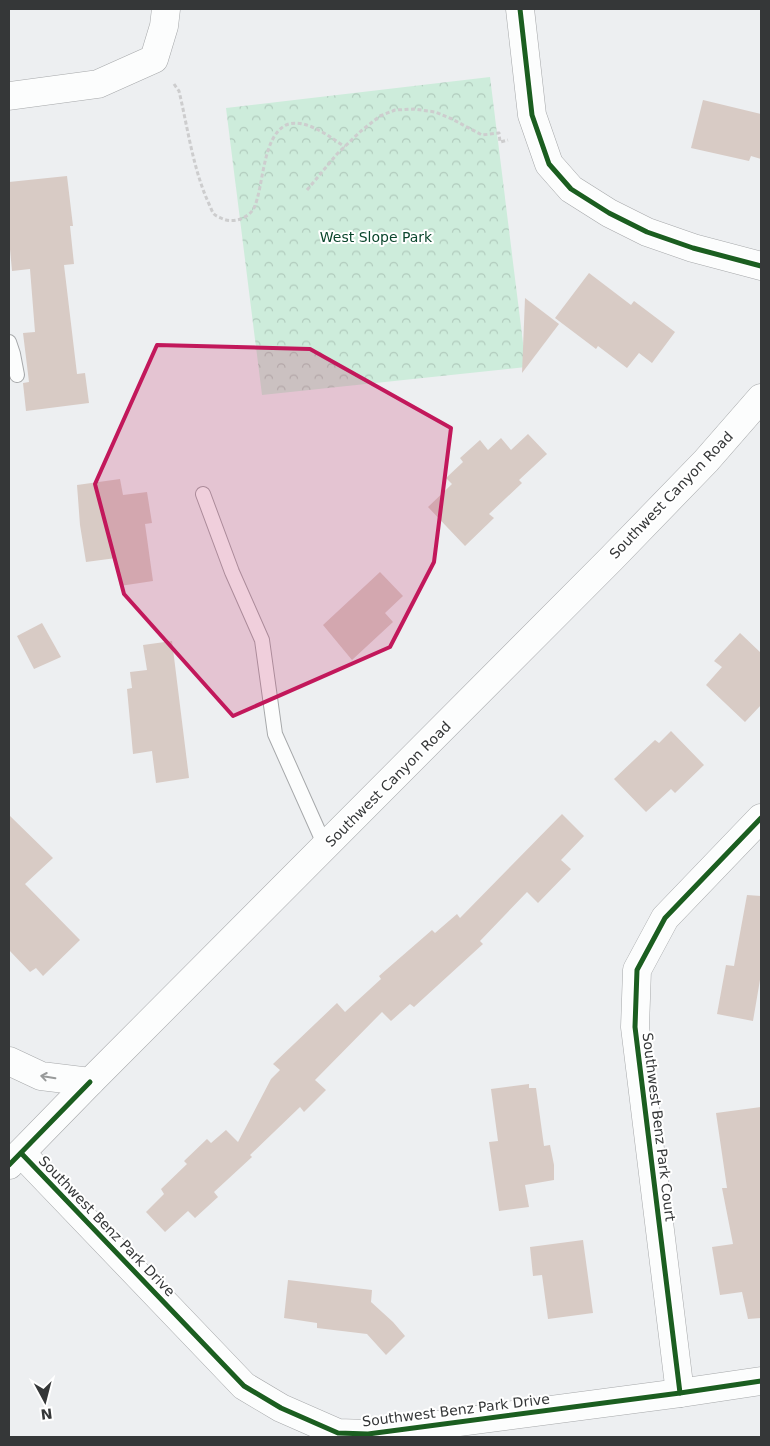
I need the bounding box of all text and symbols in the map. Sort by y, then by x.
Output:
park label: West Slope Park [320,229,433,245]
street label: Southwest Canyon Road [606,428,736,562]
street label: Southwest Canyon Road [322,718,454,850]
street label: Southwest Benz Park Court [639,1032,679,1223]
one-way arrow [40,1071,56,1081]
street label: Southwest Benz Park Drive [36,1152,178,1300]
north arrow [20,1376,70,1426]
street label: Southwest Benz Park Drive [361,1391,551,1429]
text: N [40,1405,53,1423]

